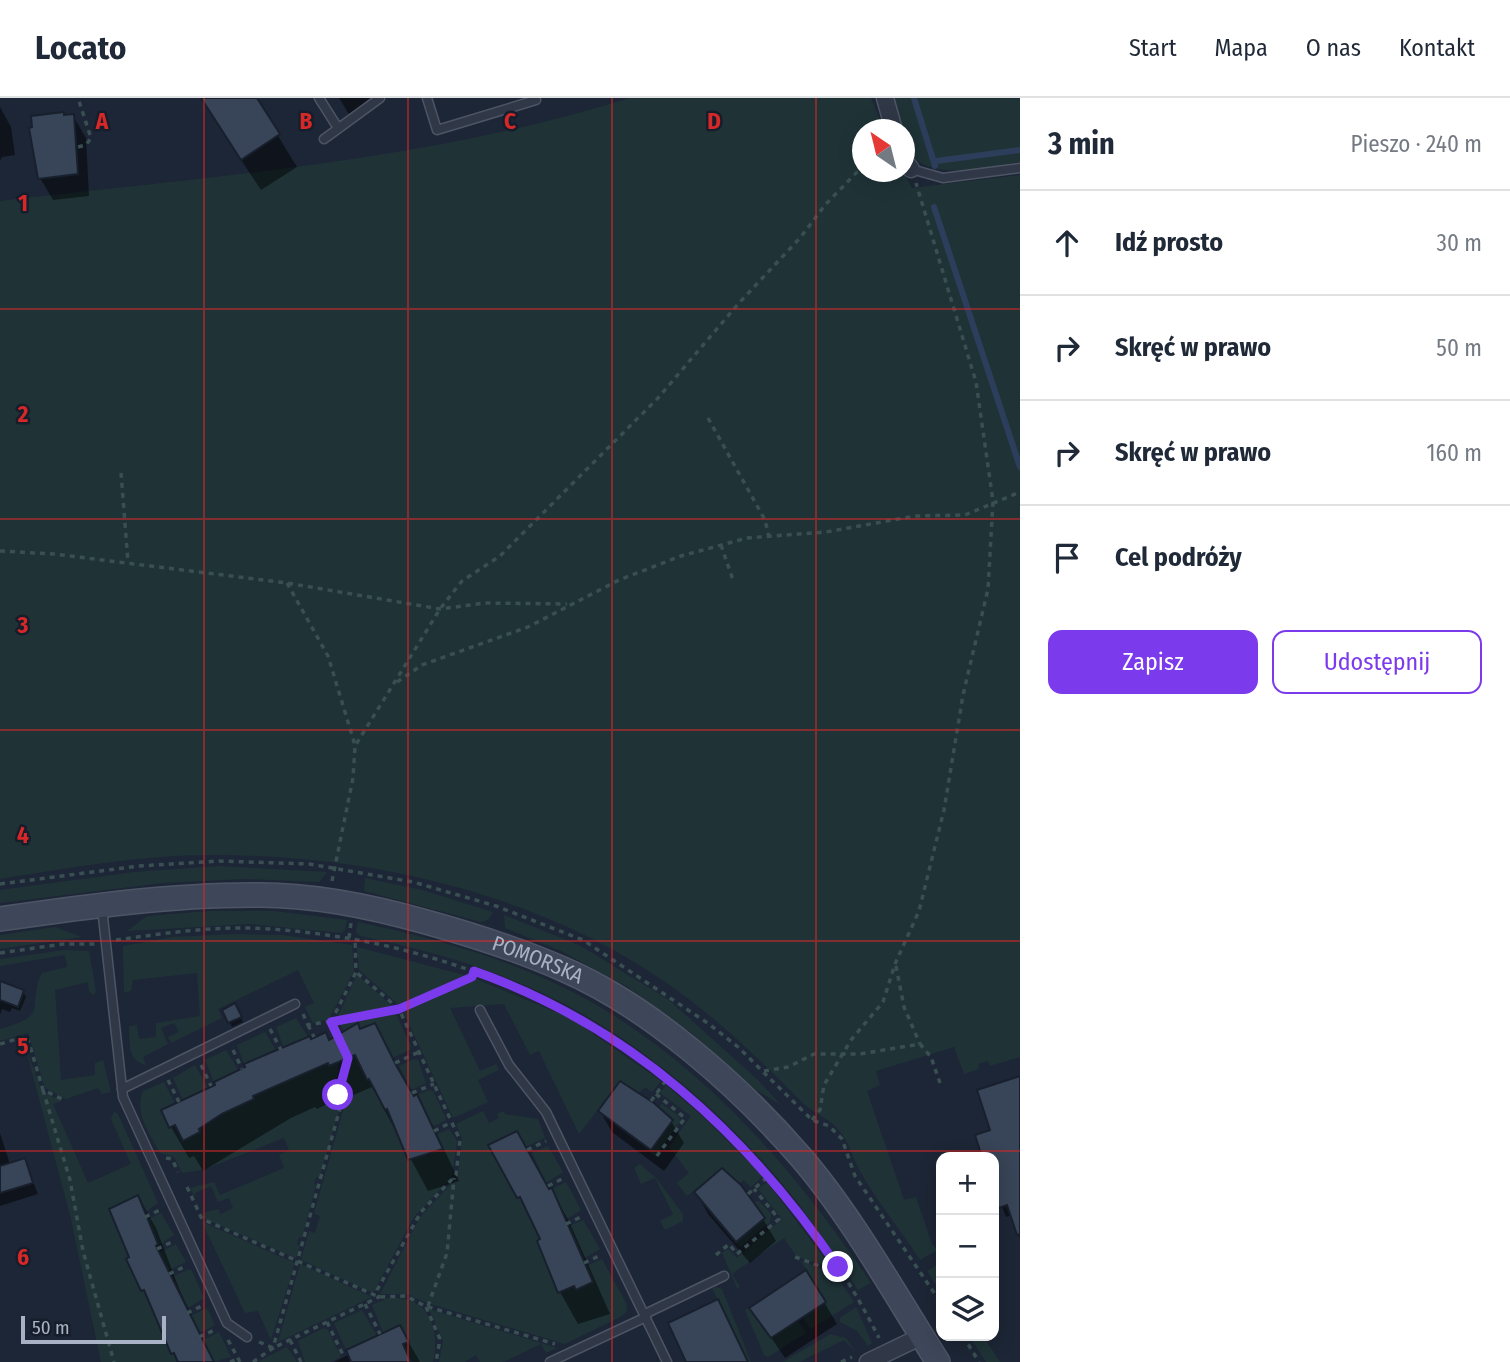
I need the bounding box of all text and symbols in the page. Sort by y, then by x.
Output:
text: Locato [35,28,126,68]
text: Start [1129,34,1177,62]
text: Mapa [1215,34,1268,62]
text: O nas [1306,34,1361,62]
text: Kontakt [1399,34,1475,62]
text: A [95,107,109,135]
text: B [300,107,313,135]
text: C [504,107,516,135]
text: D [707,107,721,135]
north arrow [852,119,915,182]
text: 3 min [1048,126,1115,162]
text: Pieszo · 240 m [1350,130,1482,158]
text: 1 [18,189,28,217]
icon: ahead [1048,224,1086,262]
text: Idź prosto [1115,227,1223,258]
text: 30 m [1437,229,1482,257]
icon: right [1048,329,1086,367]
text: Skręć w prawo [1115,332,1271,363]
text: 50 m [1436,334,1482,362]
text: 2 [17,400,29,428]
icon: right [1048,434,1086,472]
text: Skręć w prawo [1115,437,1271,468]
text: 160 m [1427,439,1482,467]
icon: arrive [1048,539,1086,577]
text: Cel podróży [1115,542,1242,573]
text: 3 [17,611,29,639]
button: Zapisz [1048,630,1258,694]
button: Udostępnij [1272,630,1482,694]
text: 4 [17,821,29,849]
street label: POMORSKA [489,930,588,990]
text: 5 [17,1032,29,1060]
route start [322,1079,353,1110]
map controls [936,1152,999,1341]
button: + [936,1152,999,1215]
button: − [936,1215,999,1278]
text: 6 [17,1243,29,1271]
route end [822,1251,853,1282]
button: layers [936,1278,999,1341]
scale bar [21,1313,166,1345]
text: 50 m [32,1316,70,1339]

